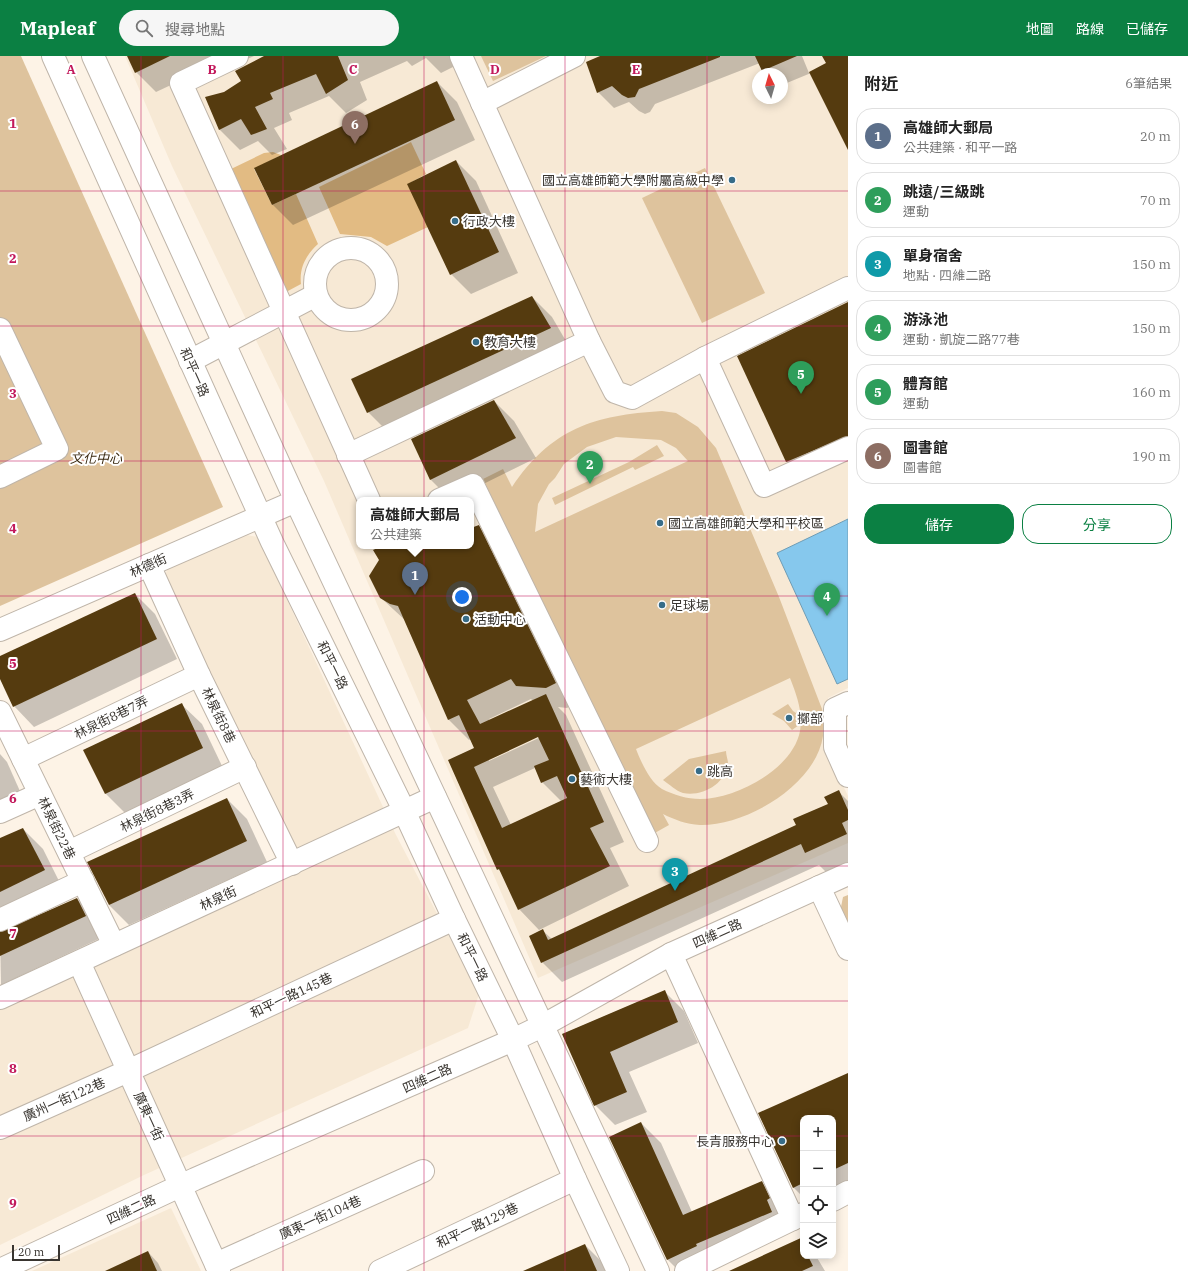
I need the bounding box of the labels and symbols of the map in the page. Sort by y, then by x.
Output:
text: A [66,61,76,78]
text: B [207,61,217,78]
text: C [349,61,358,78]
text: D [490,61,500,78]
text: E [632,61,640,78]
north arrow [752,68,788,104]
pin: 6 [342,111,368,144]
text: 1 [9,115,17,132]
place label: 國立高雄師範大學附屬高級中學 [542,172,724,189]
marker: 國立高雄師範大學附屬高級中學 [727,175,737,185]
place label: 行政大樓 [463,213,515,230]
marker: 行政大樓 [450,216,460,226]
text: 2 [9,250,17,267]
place label: 教育大樓 [484,334,536,351]
marker: 教育大樓 [471,337,481,347]
street label: 和平一路 [176,345,213,399]
pin: 5 [788,361,814,394]
text: 3 [9,385,17,402]
park label: 文化中心 [70,450,123,467]
pin: 2 [577,451,603,484]
place label: 國立高雄師範大學和平校區 [668,515,824,532]
marker: 國立高雄師範大學和平校區 [655,518,665,528]
text: 4 [9,520,17,537]
street label: 林德街 [127,550,169,581]
pin: 1 [402,562,428,595]
pin: 4 [814,583,840,616]
your location [452,587,472,607]
place label: 足球場 [670,597,709,614]
marker: 足球場 [657,600,667,610]
place label: 活動中心 [474,611,526,628]
marker: 活動中心 [461,614,471,624]
street label: 和平一路 [314,638,352,692]
text: 5 [9,655,17,672]
street label: 林泉街8巷 [198,685,239,746]
street label: 林泉街8巷7弄 [71,692,151,743]
place label: 擲部 [797,710,823,727]
marker: 擲部 [784,713,794,723]
place label: 跳高 [707,763,733,780]
marker: 跳高 [694,766,704,776]
place label: 藝術大樓 [580,771,632,788]
marker: 藝術大樓 [567,774,577,784]
street label: 林泉街8巷3弄 [117,785,197,836]
text: 6 [9,790,17,807]
street label: 林泉街22巷 [34,794,79,862]
pin: 3 [662,858,688,891]
street label: 林泉街 [197,883,239,914]
street label: 四維二路 [690,915,744,952]
text: 7 [9,925,17,942]
street label: 和平一路 [454,930,492,984]
street label: 和平一路145巷 [248,969,335,1022]
text: 8 [9,1060,17,1077]
street label: 四維二路 [400,1060,454,1097]
street label: 廣州一街122巷 [20,1074,108,1125]
street label: 廣東一街 [130,1089,167,1143]
place label: 長青服務中心 [696,1133,774,1150]
marker: 長青服務中心 [777,1136,787,1146]
street label: 四維二路 [104,1191,158,1228]
street label: 廣東一街104巷 [276,1192,364,1243]
text: 9 [9,1195,17,1212]
street label: 和平一路129巷 [434,1199,521,1252]
scale bar [12,1243,60,1262]

